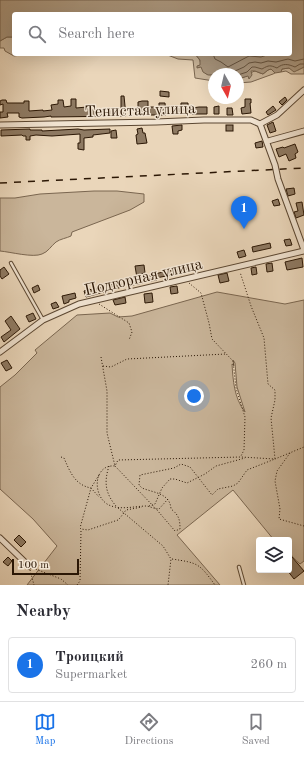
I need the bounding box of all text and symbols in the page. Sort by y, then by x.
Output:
search box [12,12,292,56]
icon: search [26,23,48,45]
text: Search here [58,27,135,42]
north arrow [208,68,244,104]
street label: Тенистая улица [84,101,196,121]
pin: 1 [231,196,257,229]
street label: Подгорная улица [83,257,204,299]
your location [184,386,204,406]
map controls [256,537,292,573]
button: layers [256,537,292,573]
scale bar [12,557,79,576]
text: 100 m [18,560,49,571]
text: Nearby [16,603,71,620]
text: Троицкий [55,650,124,665]
text: 1 [26,658,34,671]
text: 260 m [250,658,287,671]
text: Supermarket [55,668,127,681]
tab: Map [34,711,56,749]
tab: Directions [125,711,173,749]
tab: Saved [242,711,270,749]

